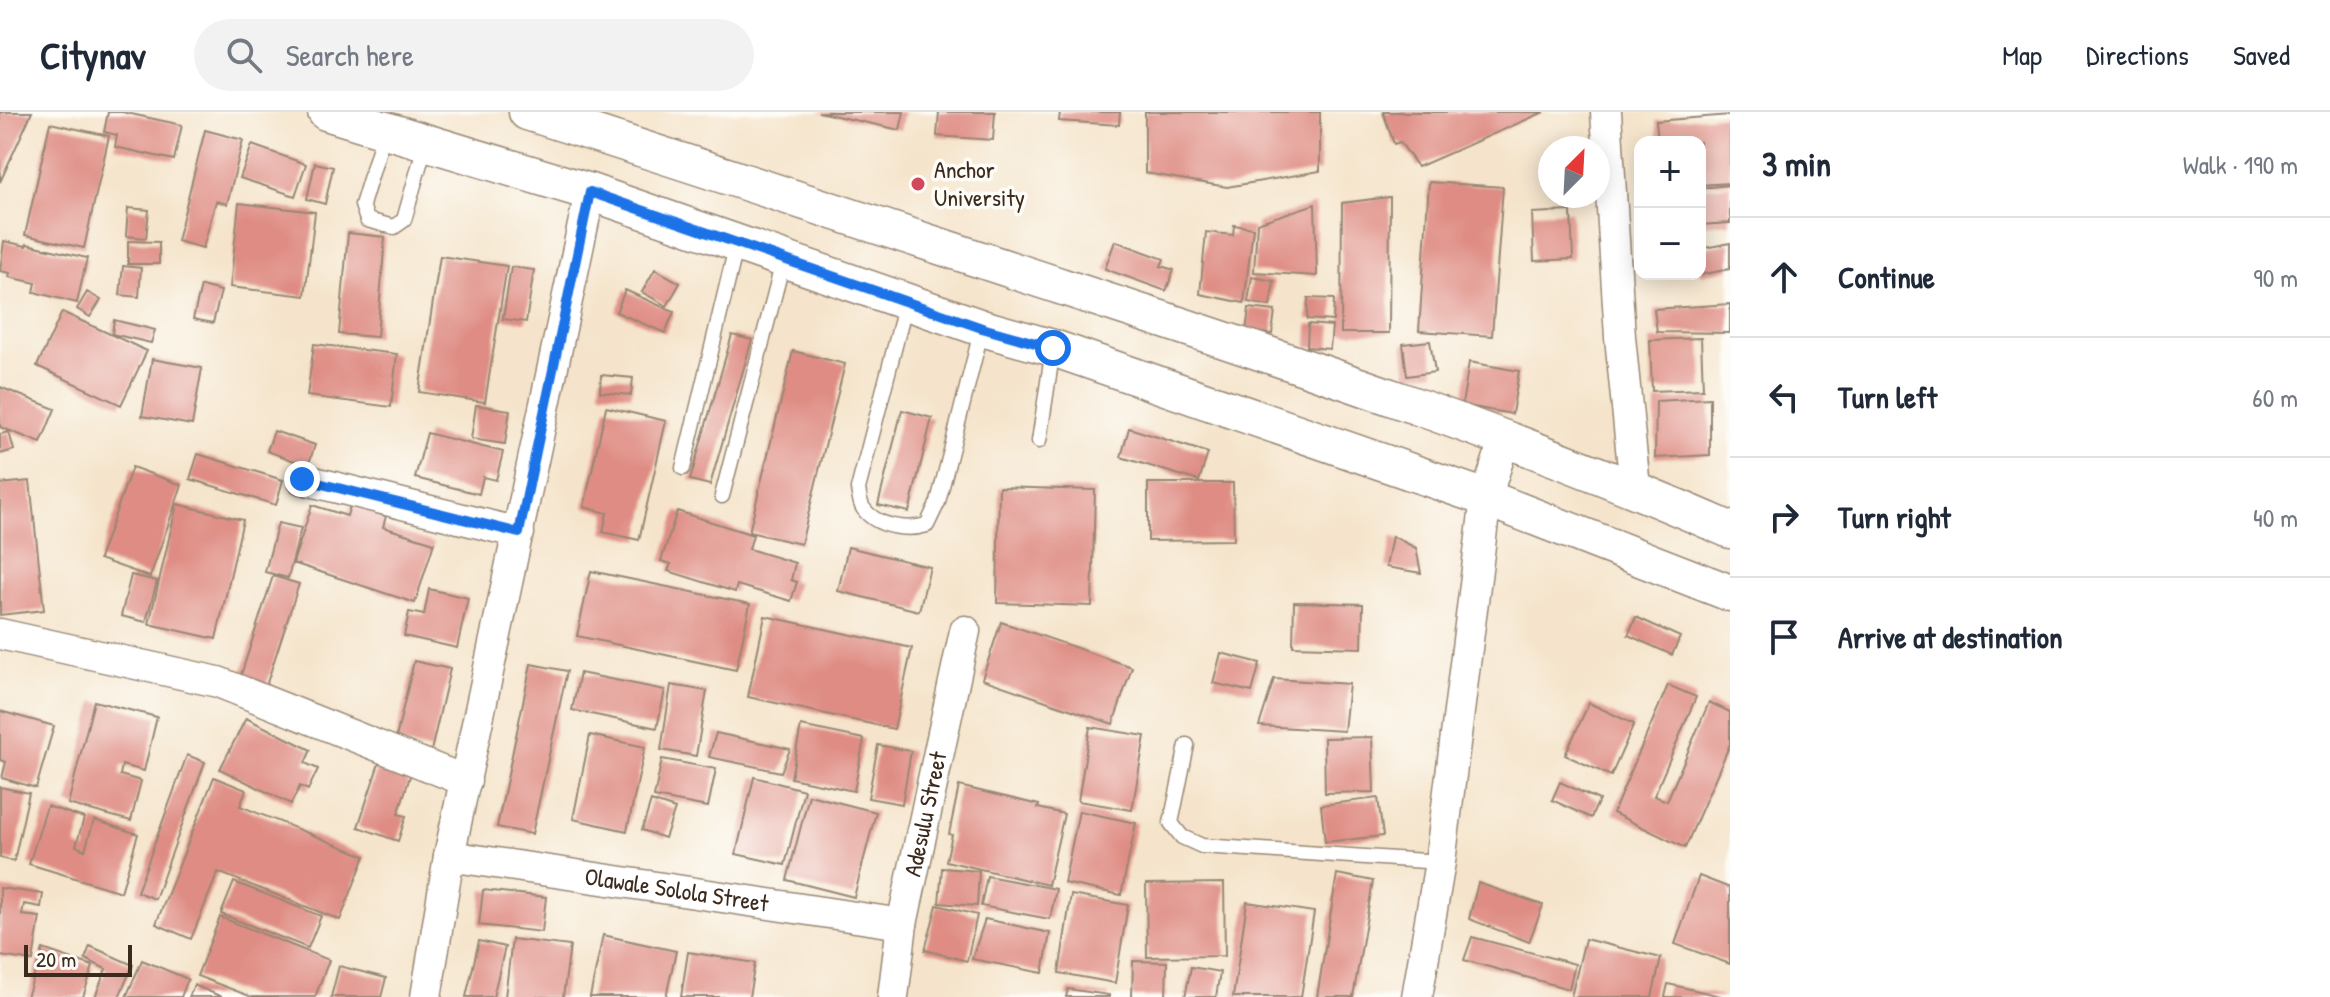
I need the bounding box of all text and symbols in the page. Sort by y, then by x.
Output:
search box [194,19,754,91]
text: Citynav [40,29,146,81]
icon: search [222,33,266,77]
text: Search here [286,35,414,75]
text: Map [2002,36,2042,74]
text: Directions [2086,36,2189,74]
text: Saved [2233,36,2290,74]
north arrow [1538,136,1610,208]
map controls [1634,136,1706,280]
button: + [1634,136,1706,208]
text: 3 min [1762,141,1831,187]
text: Walk · 190 m [2183,147,2298,182]
place label: Anchor University [934,153,1025,213]
marker: Anchor University [909,175,927,193]
button: − [1634,208,1706,280]
icon: ahead [1762,255,1806,299]
text: Continue [1838,257,1935,297]
text: 90 m [2253,260,2298,295]
route start [1035,330,1071,366]
icon: left [1762,375,1806,419]
text: Turn left [1838,377,1937,417]
text: 60 m [2252,380,2298,415]
route end [284,461,320,497]
icon: right [1762,495,1806,539]
text: Turn right [1838,497,1951,537]
text: 40 m [2253,500,2298,535]
icon: arrive [1762,615,1806,659]
text: Arrive at destination [1838,617,2063,657]
street label: Adesulu Street [896,748,954,879]
street label: Olawale Solola Street [583,860,771,919]
scale bar [24,941,132,977]
text: 20 m [36,944,76,974]

